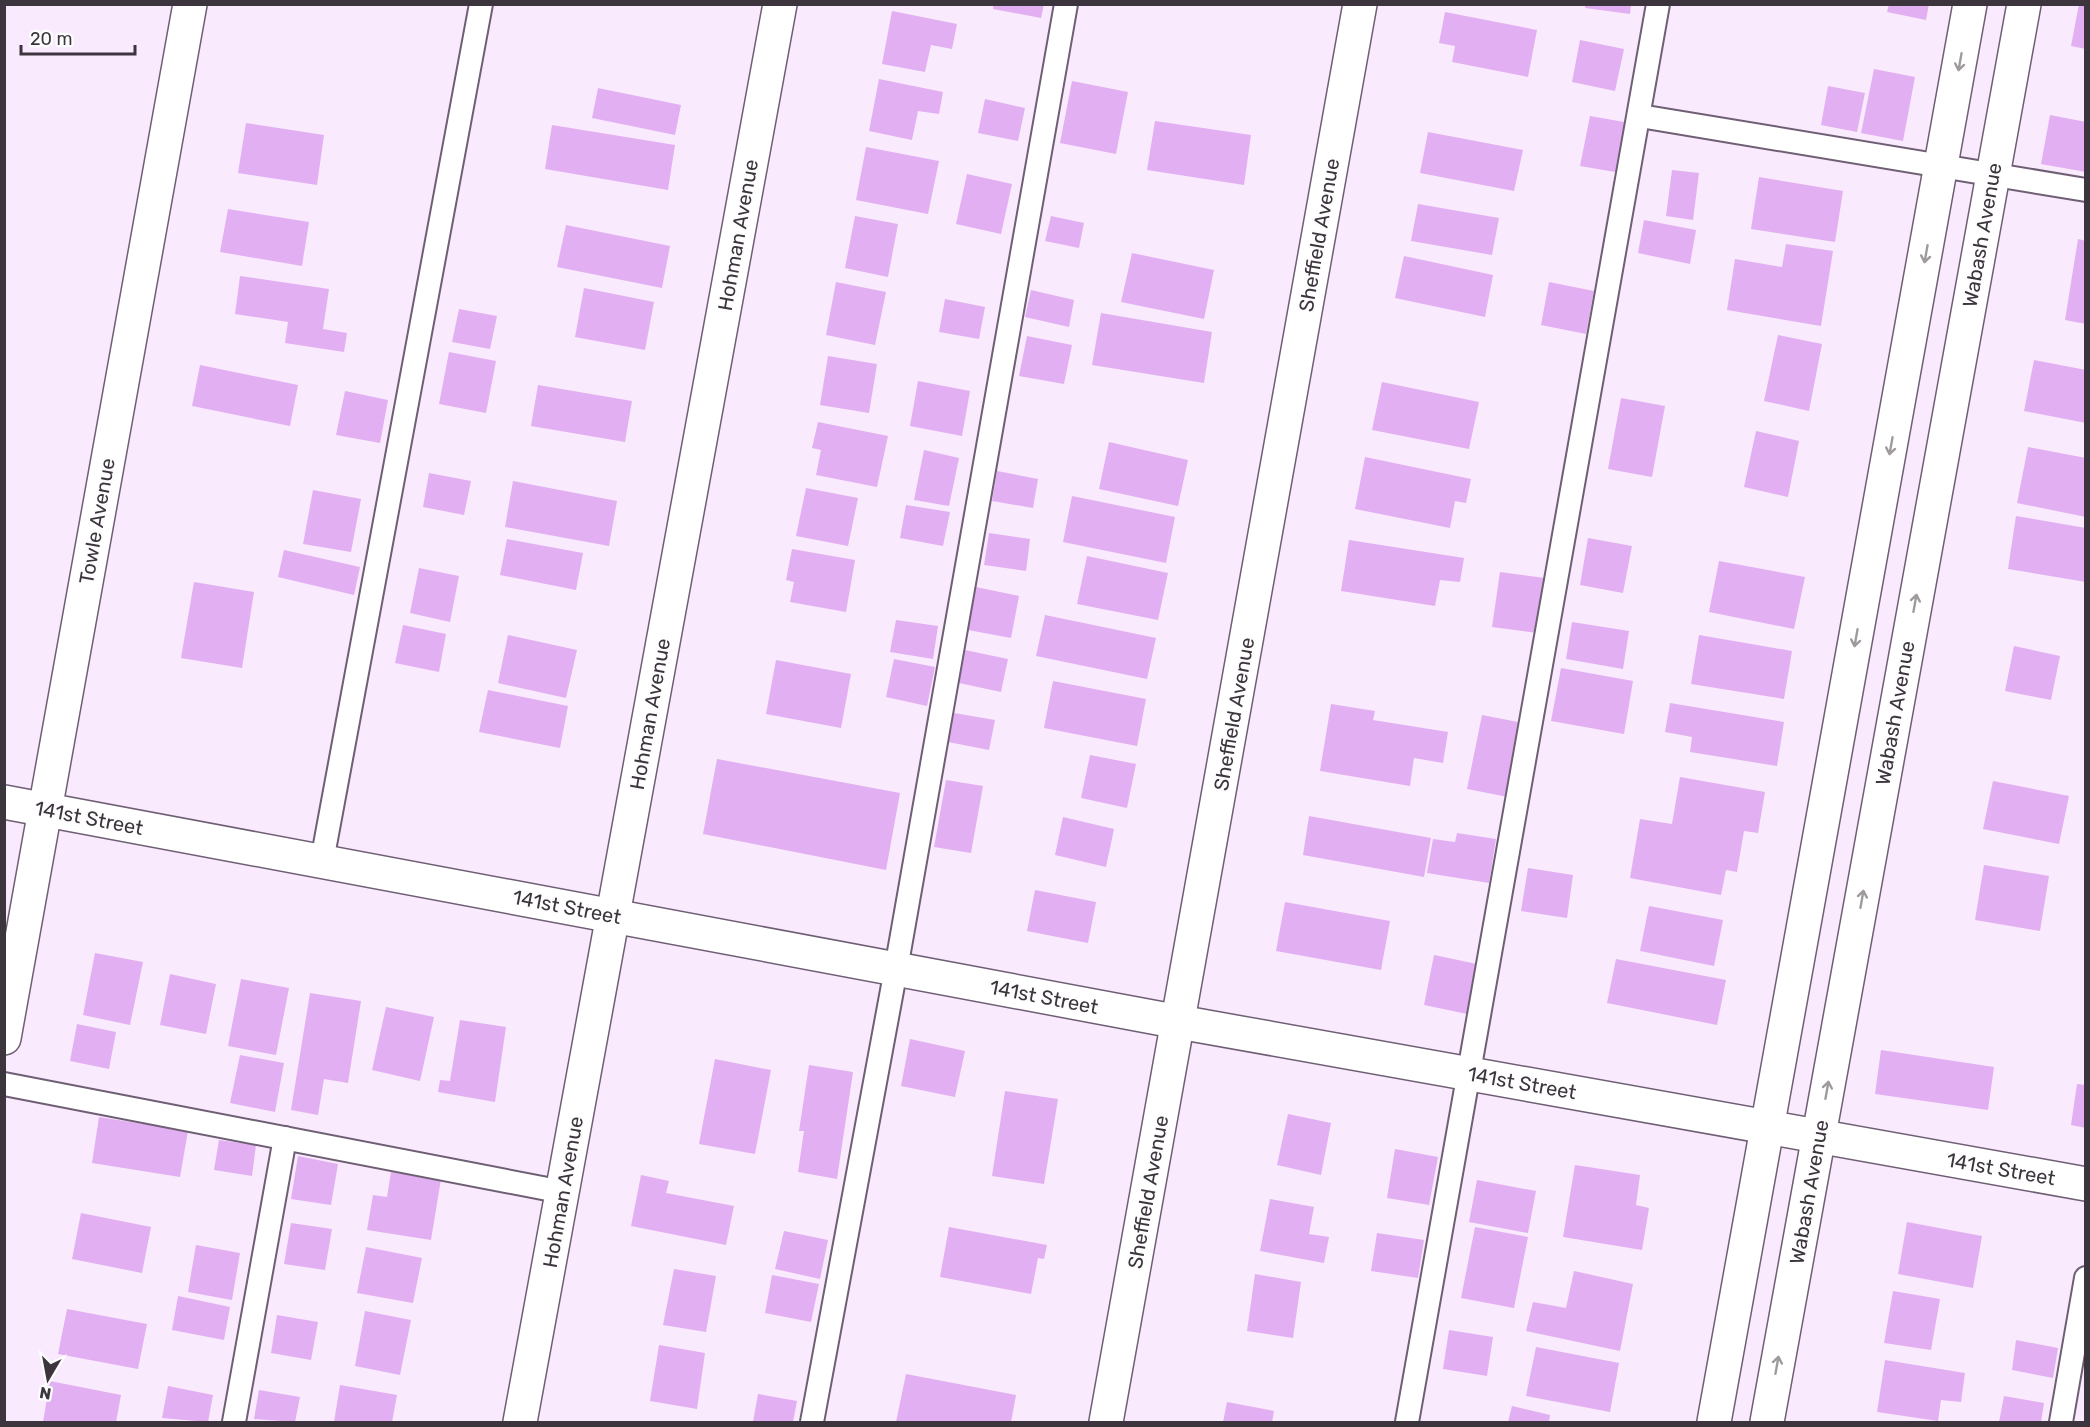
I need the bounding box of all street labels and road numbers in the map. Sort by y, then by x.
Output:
street label: Sheffield Avenue [1294,156,1344,314]
street label: Hohman Avenue [713,157,763,313]
street label: Wabash Avenue [1957,161,2007,309]
street label: Towle Avenue [74,456,120,586]
street label: Sheffield Avenue [1209,635,1259,793]
street label: Hohman Avenue [625,636,675,792]
street label: Wabash Avenue [1870,639,1920,787]
street label: 141st Street [33,796,145,840]
street label: 141st Street [511,885,623,929]
street label: 141st Street [988,975,1100,1019]
street label: 141st Street [1466,1062,1578,1104]
street label: Sheffield Avenue [1123,1113,1173,1271]
street label: Hohman Avenue [538,1114,588,1270]
street label: Wabash Avenue [1784,1118,1834,1266]
street label: 141st Street [1945,1148,2057,1190]

